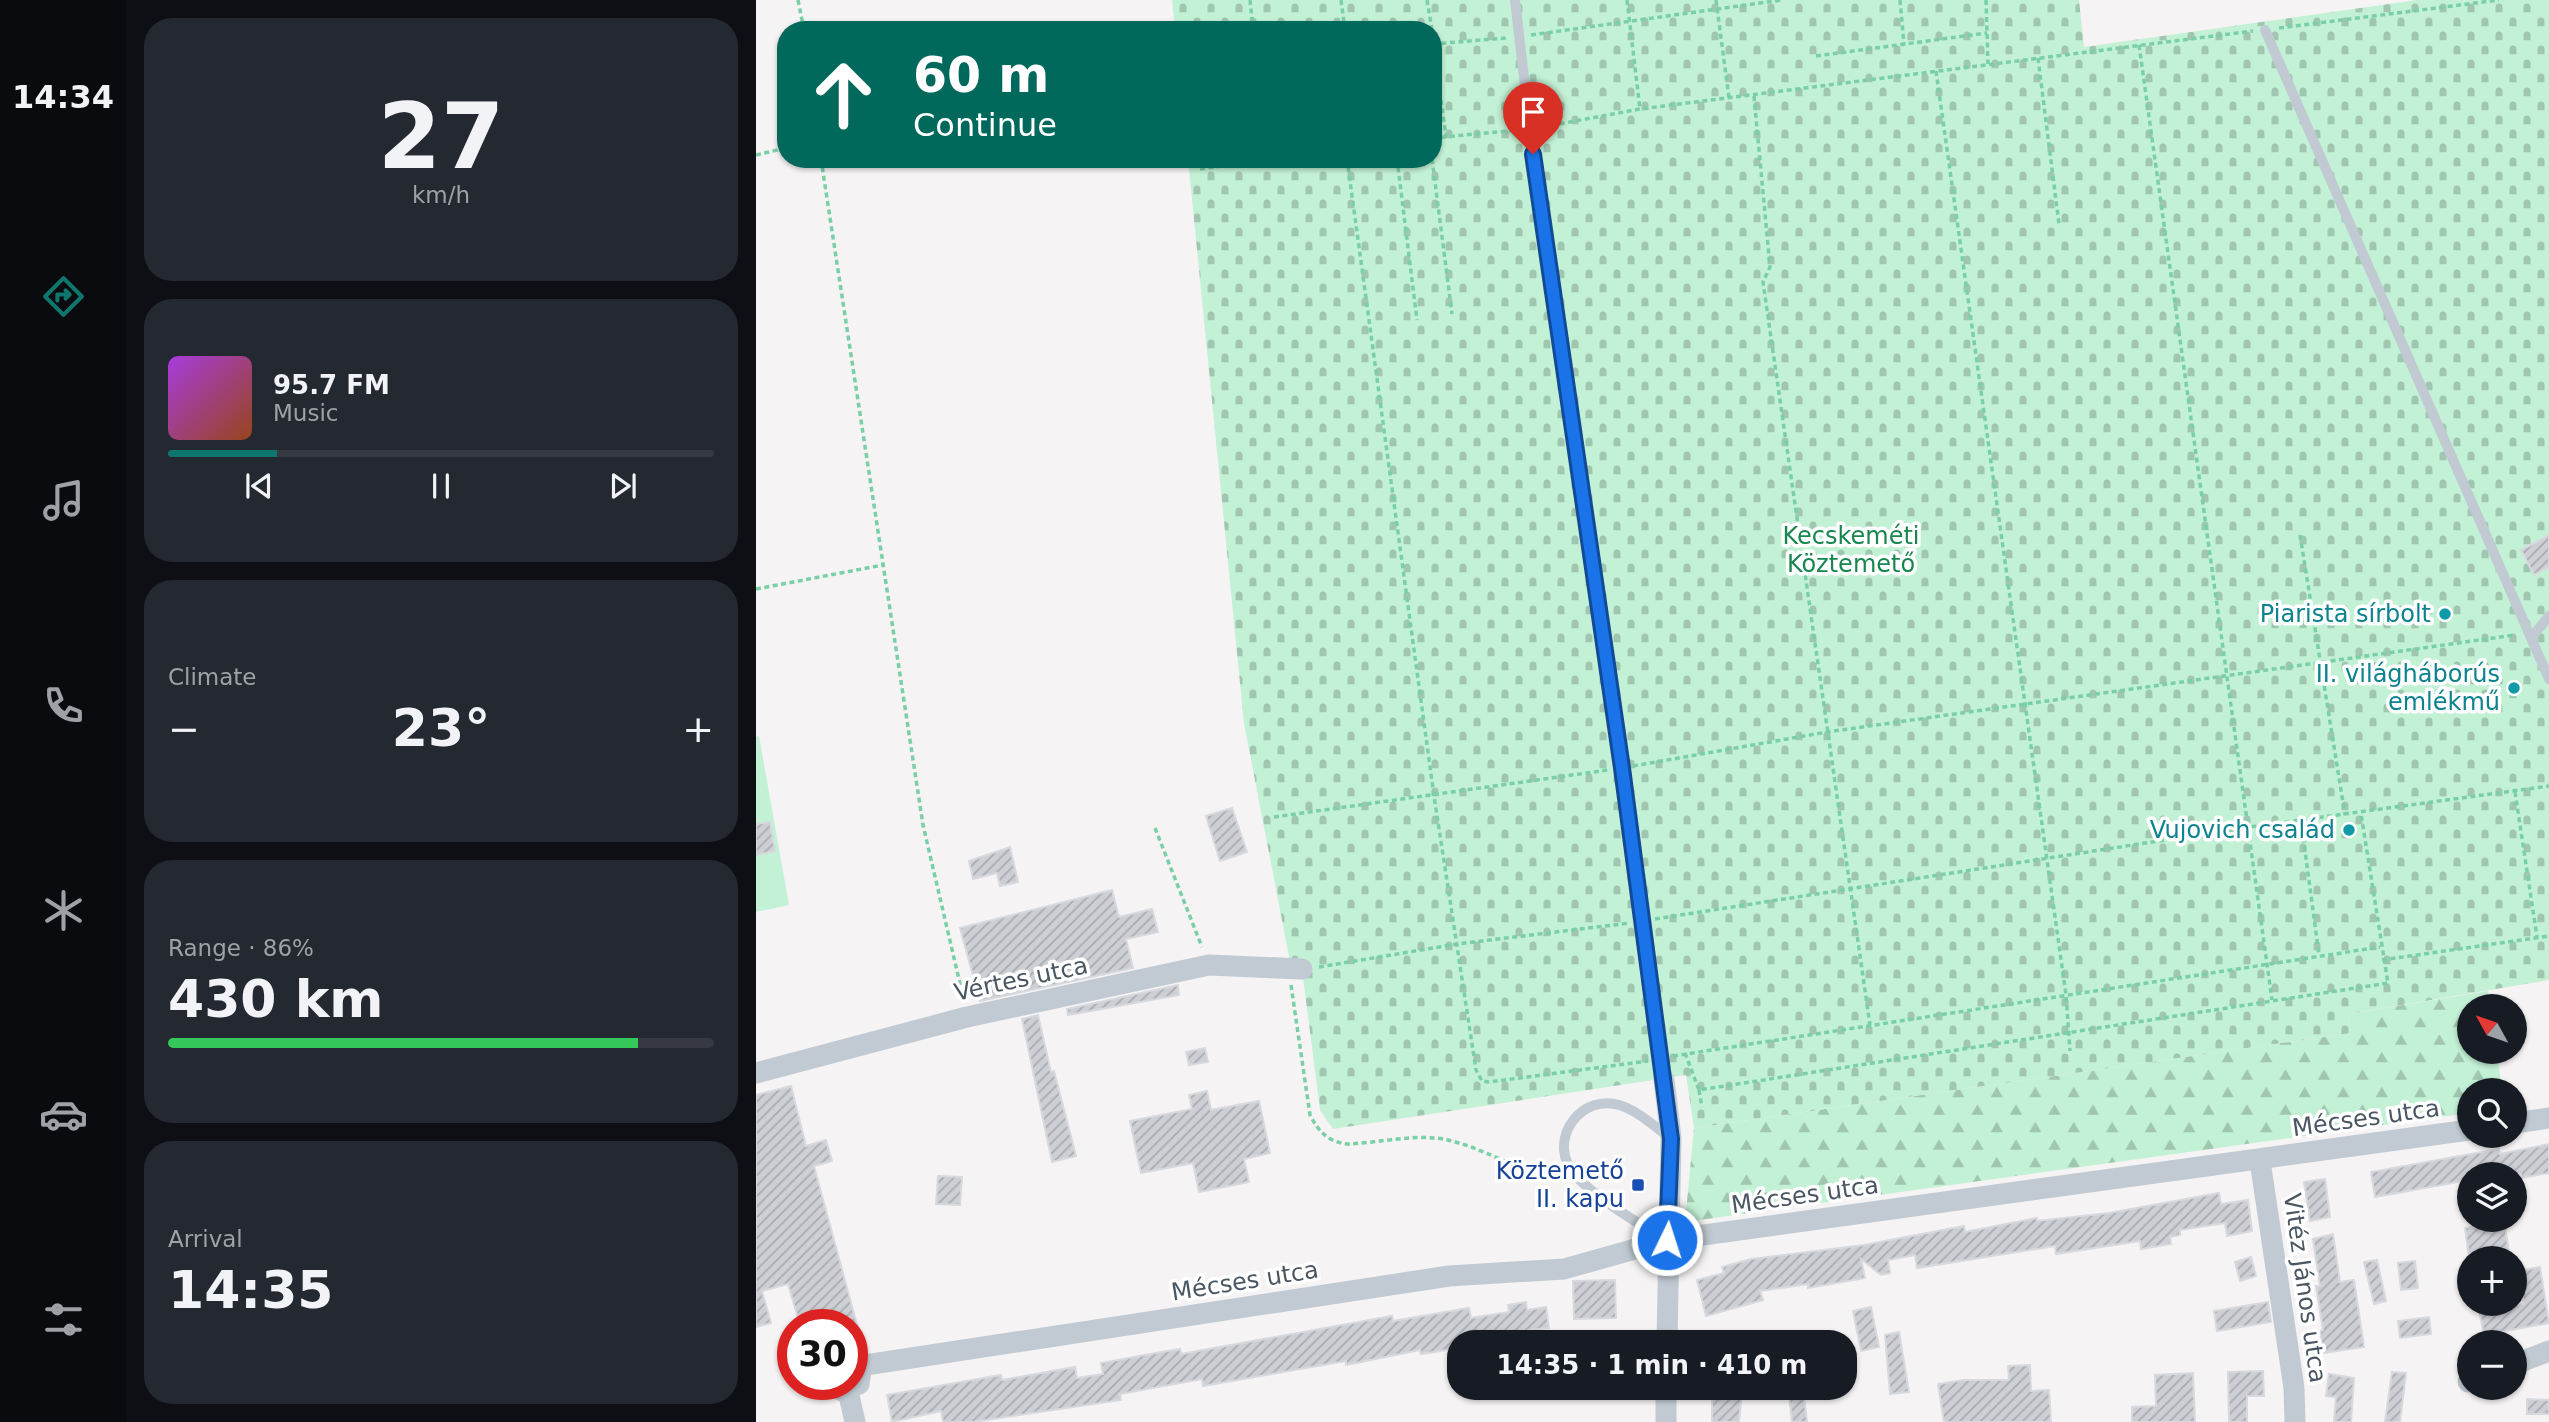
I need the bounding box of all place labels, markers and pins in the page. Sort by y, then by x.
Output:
pin [1503,82,1563,154]
place label: Piarista sírbolt [2260,600,2431,628]
marker: Piarista sírbolt [2437,606,2453,622]
place label: II. világháborús emlékmű [2316,660,2500,716]
marker: II. világháborús emlékmű [2506,680,2522,696]
place label: Vujovich család [2150,816,2335,844]
marker: Vujovich család [2341,822,2357,838]
place label: Köztemető II. kapu [1496,1157,1624,1213]
marker: Köztemető II. kapu [1630,1177,1646,1193]

